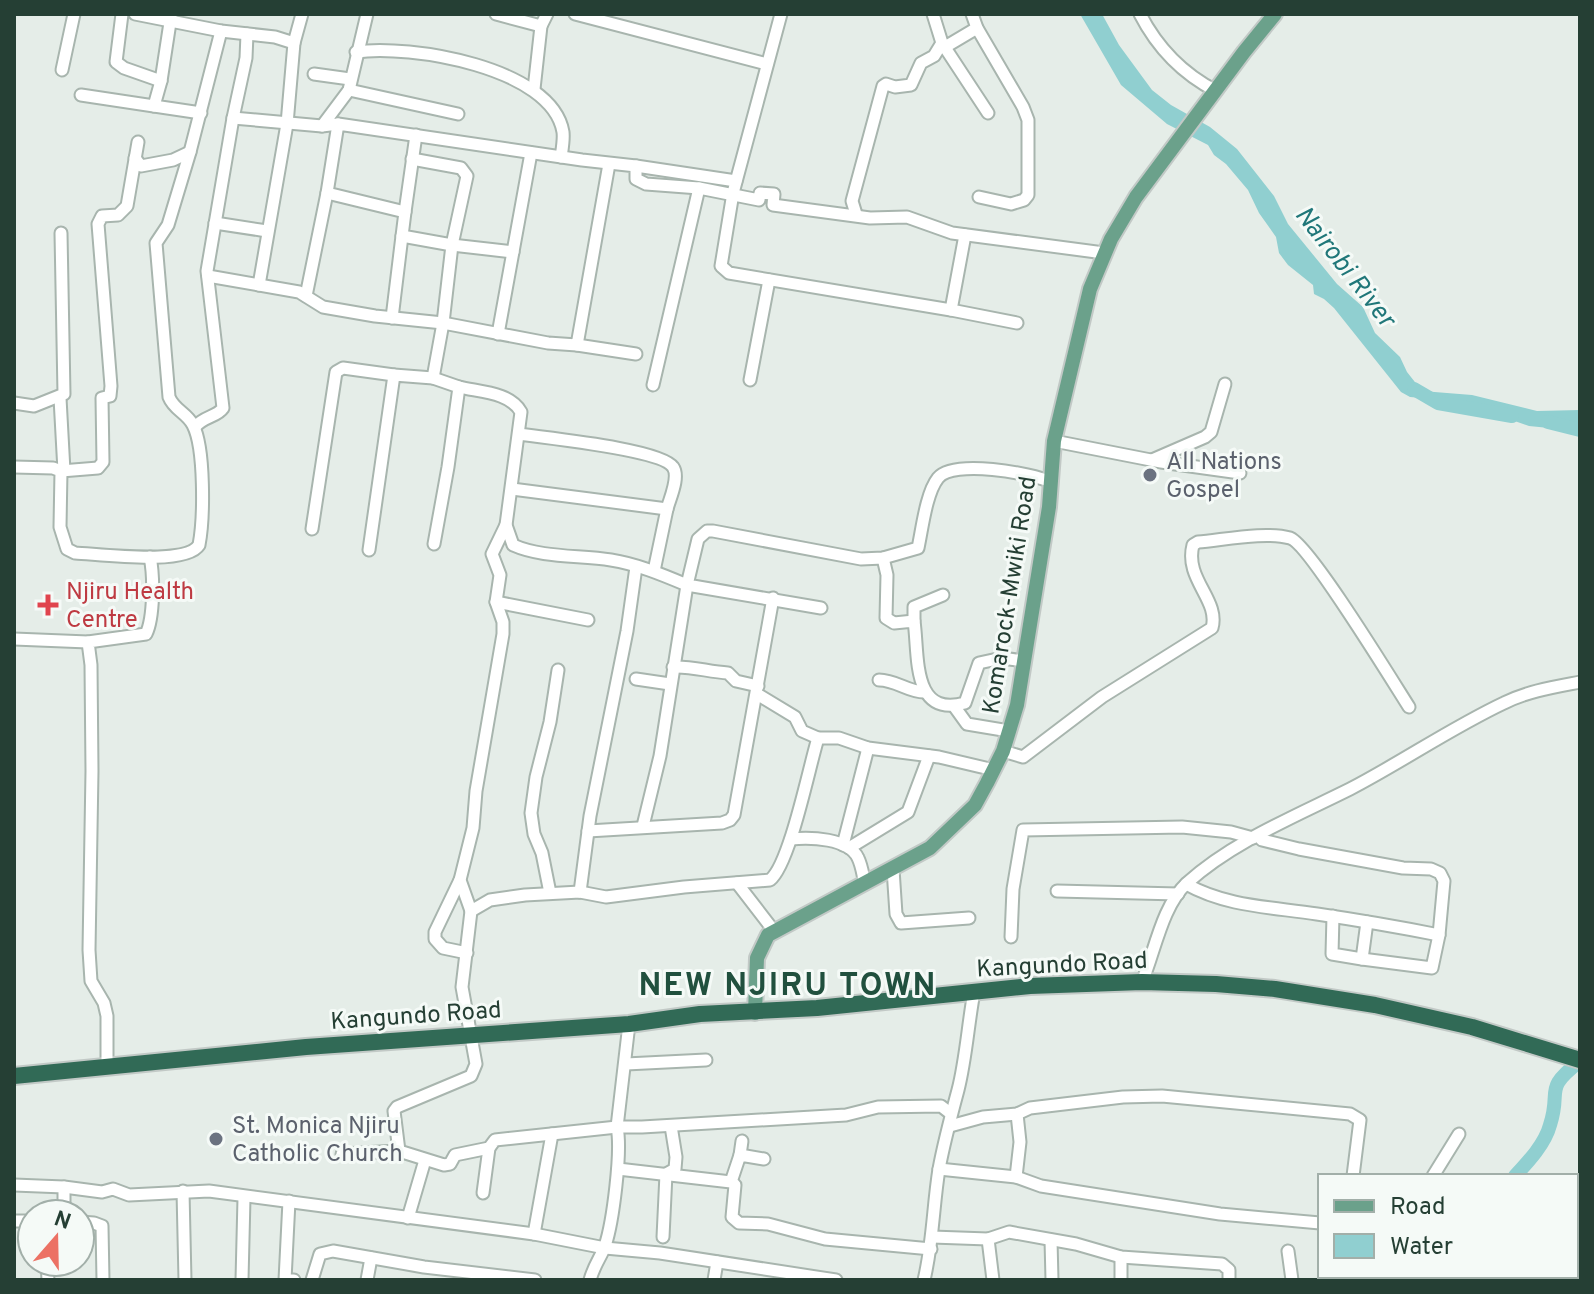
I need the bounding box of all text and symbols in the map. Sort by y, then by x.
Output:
water label: Nairobi River [1286,200,1403,336]
place label: All Nations Gospel [1166,448,1282,506]
marker: All Nations Gospel [1141,466,1159,484]
street label: Komarock-Mwiki Road [977,474,1045,716]
place label: Njiru Health Centre [66,578,194,636]
marker: Njiru Health Centre [37,594,59,616]
street label: Kangundo Road [976,947,1148,985]
district label: NEW NJIRU TOWN [638,967,938,1007]
street label: Kangundo Road [330,996,503,1038]
place label: St. Monica Njiru Catholic Church [232,1112,403,1170]
marker: St. Monica Njiru Catholic Church [207,1130,225,1148]
legend [1318,1174,1578,1278]
text: Road [1390,1193,1446,1223]
north arrow [16,1198,96,1278]
text: N [50,1206,74,1237]
text: Water [1390,1233,1453,1263]

